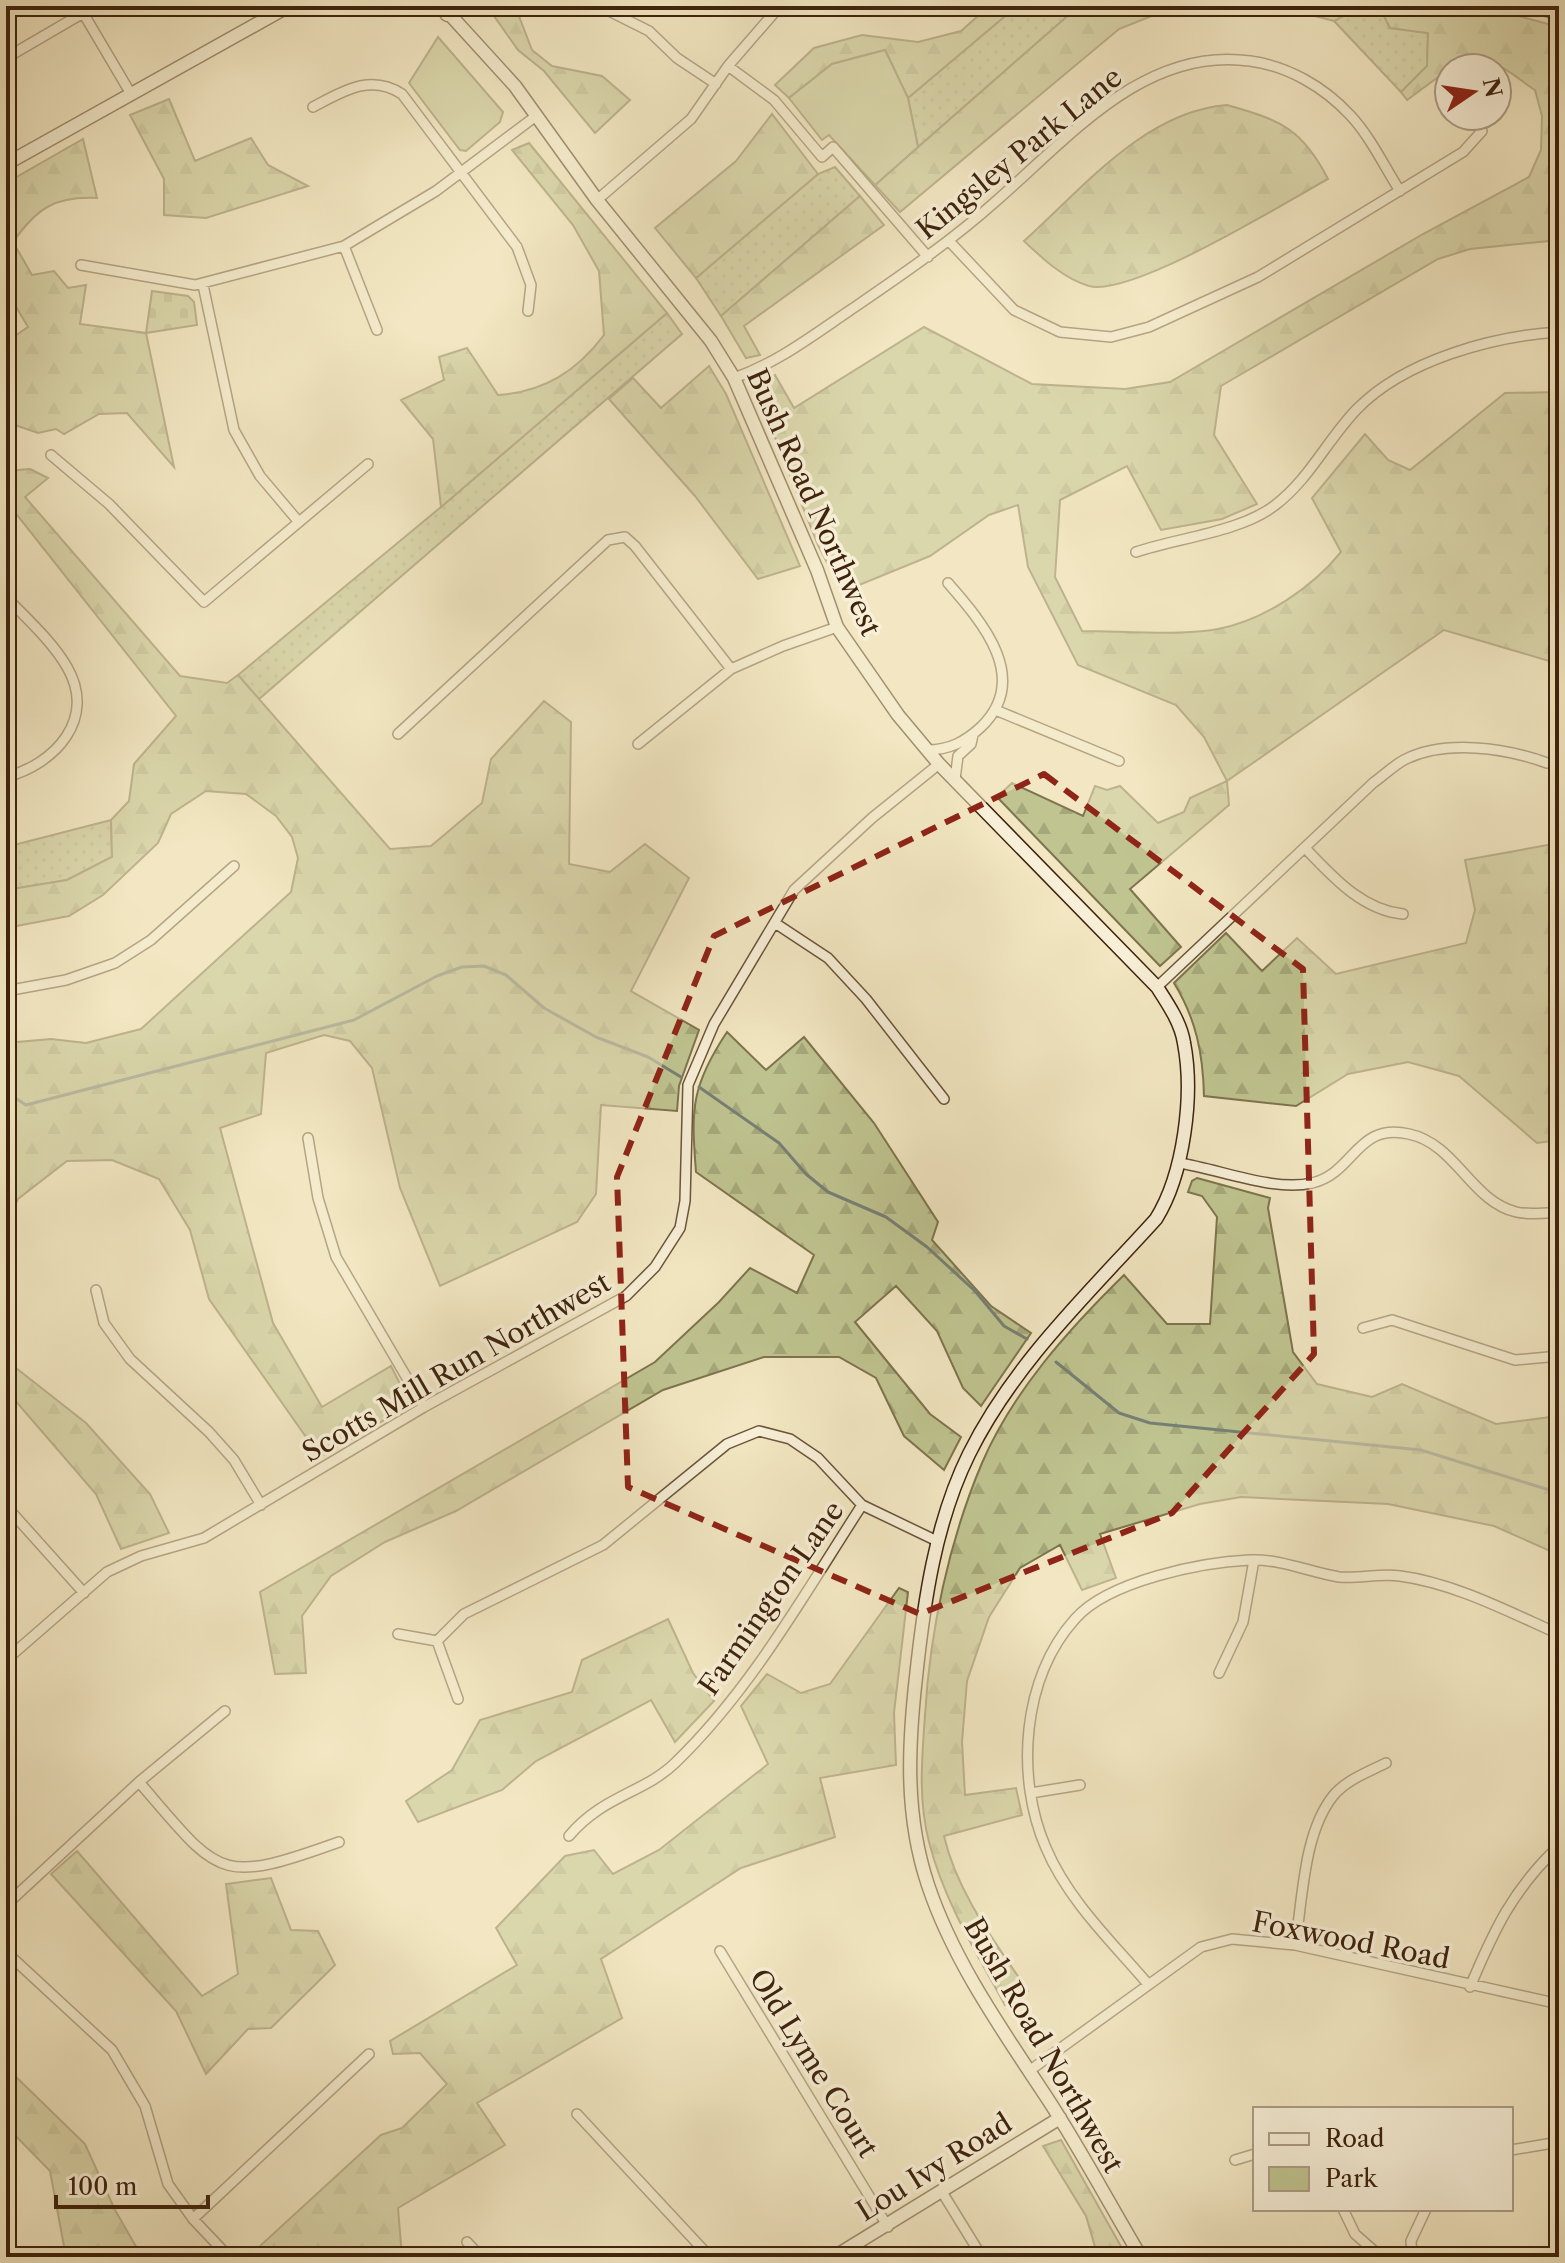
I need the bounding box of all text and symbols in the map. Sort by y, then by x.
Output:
north arrow [1433,52,1513,132]
street label: Kingsley Park Lane [909,60,1129,246]
text: N [1477,75,1507,100]
street label: Bush Road Northwest [740,363,888,641]
street label: Scotts Mill Run Northwest [296,1265,616,1469]
street label: Farmington Lane [691,1494,851,1702]
street label: Foxwood Road [1249,1904,1453,1976]
street label: Bush Road Northwest [957,1911,1131,2179]
street label: Old Lyme Court [743,1963,886,2163]
street label: Lou Ivy Road [850,2106,1018,2228]
legend [1253,2107,1513,2211]
text: Road [1325,2124,1385,2153]
scale bar [56,2159,208,2209]
text: Park [1325,2164,1378,2193]
text: 100 m [68,2172,137,2201]

